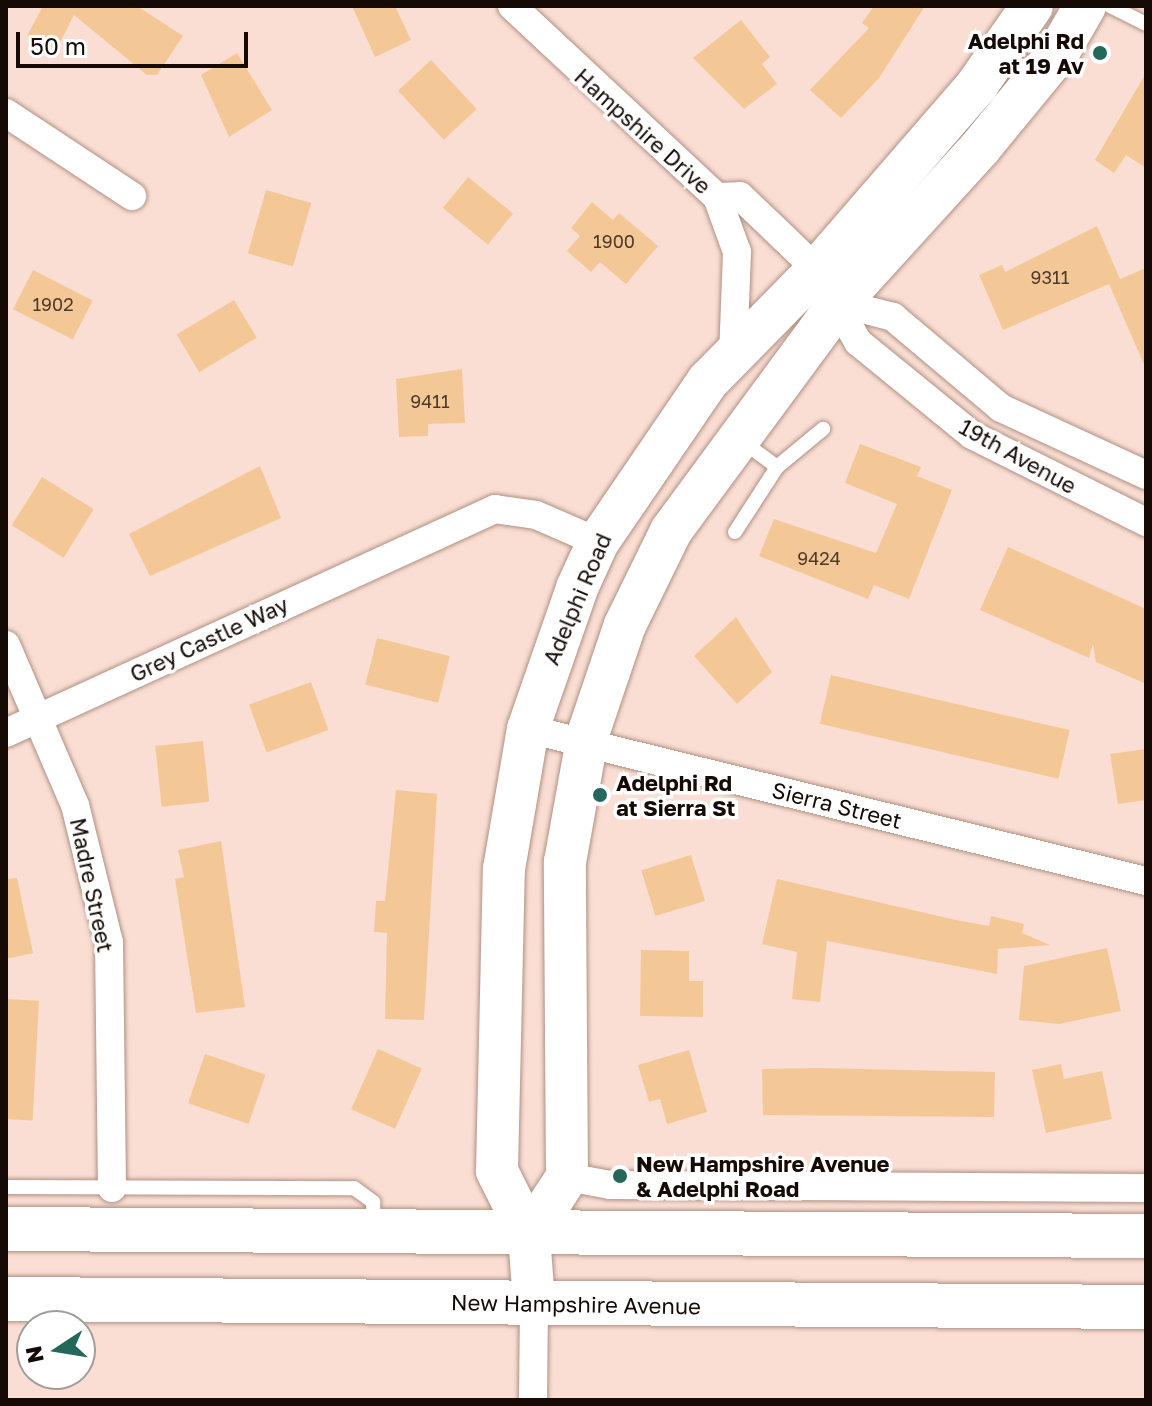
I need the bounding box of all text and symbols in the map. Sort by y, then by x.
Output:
scale bar [20,16,252,66]
place label: Adelphi Rd at 19 Av [968,27,1084,78]
text: 50 m [30,31,86,60]
marker: Adelphi Rd at 19 Av [1091,44,1109,62]
street label: Hampshire Drive [569,63,717,199]
house number: 1900 [593,230,635,252]
house number: 9311 [1031,266,1069,288]
house number: 1902 [32,293,74,315]
house number: 9411 [410,390,450,412]
street label: 19th Avenue [955,413,1081,499]
street label: Adelphi Road [537,529,617,669]
house number: 9424 [797,547,841,569]
street label: Grey Castle Way [126,591,292,687]
place label: Adelphi Rd at Sierra St [616,769,735,820]
street label: Sierra Street [769,776,905,834]
marker: Adelphi Rd at Sierra St [591,786,609,804]
street label: Madre Street [65,815,119,955]
place label: New Hampshire Avenue & Adelphi Road [636,1150,890,1202]
marker: New Hampshire Avenue & Adelphi Road [611,1167,629,1185]
street label: New Hampshire Avenue [451,1289,701,1319]
north arrow [16,1310,96,1390]
text: N [19,1344,49,1366]

